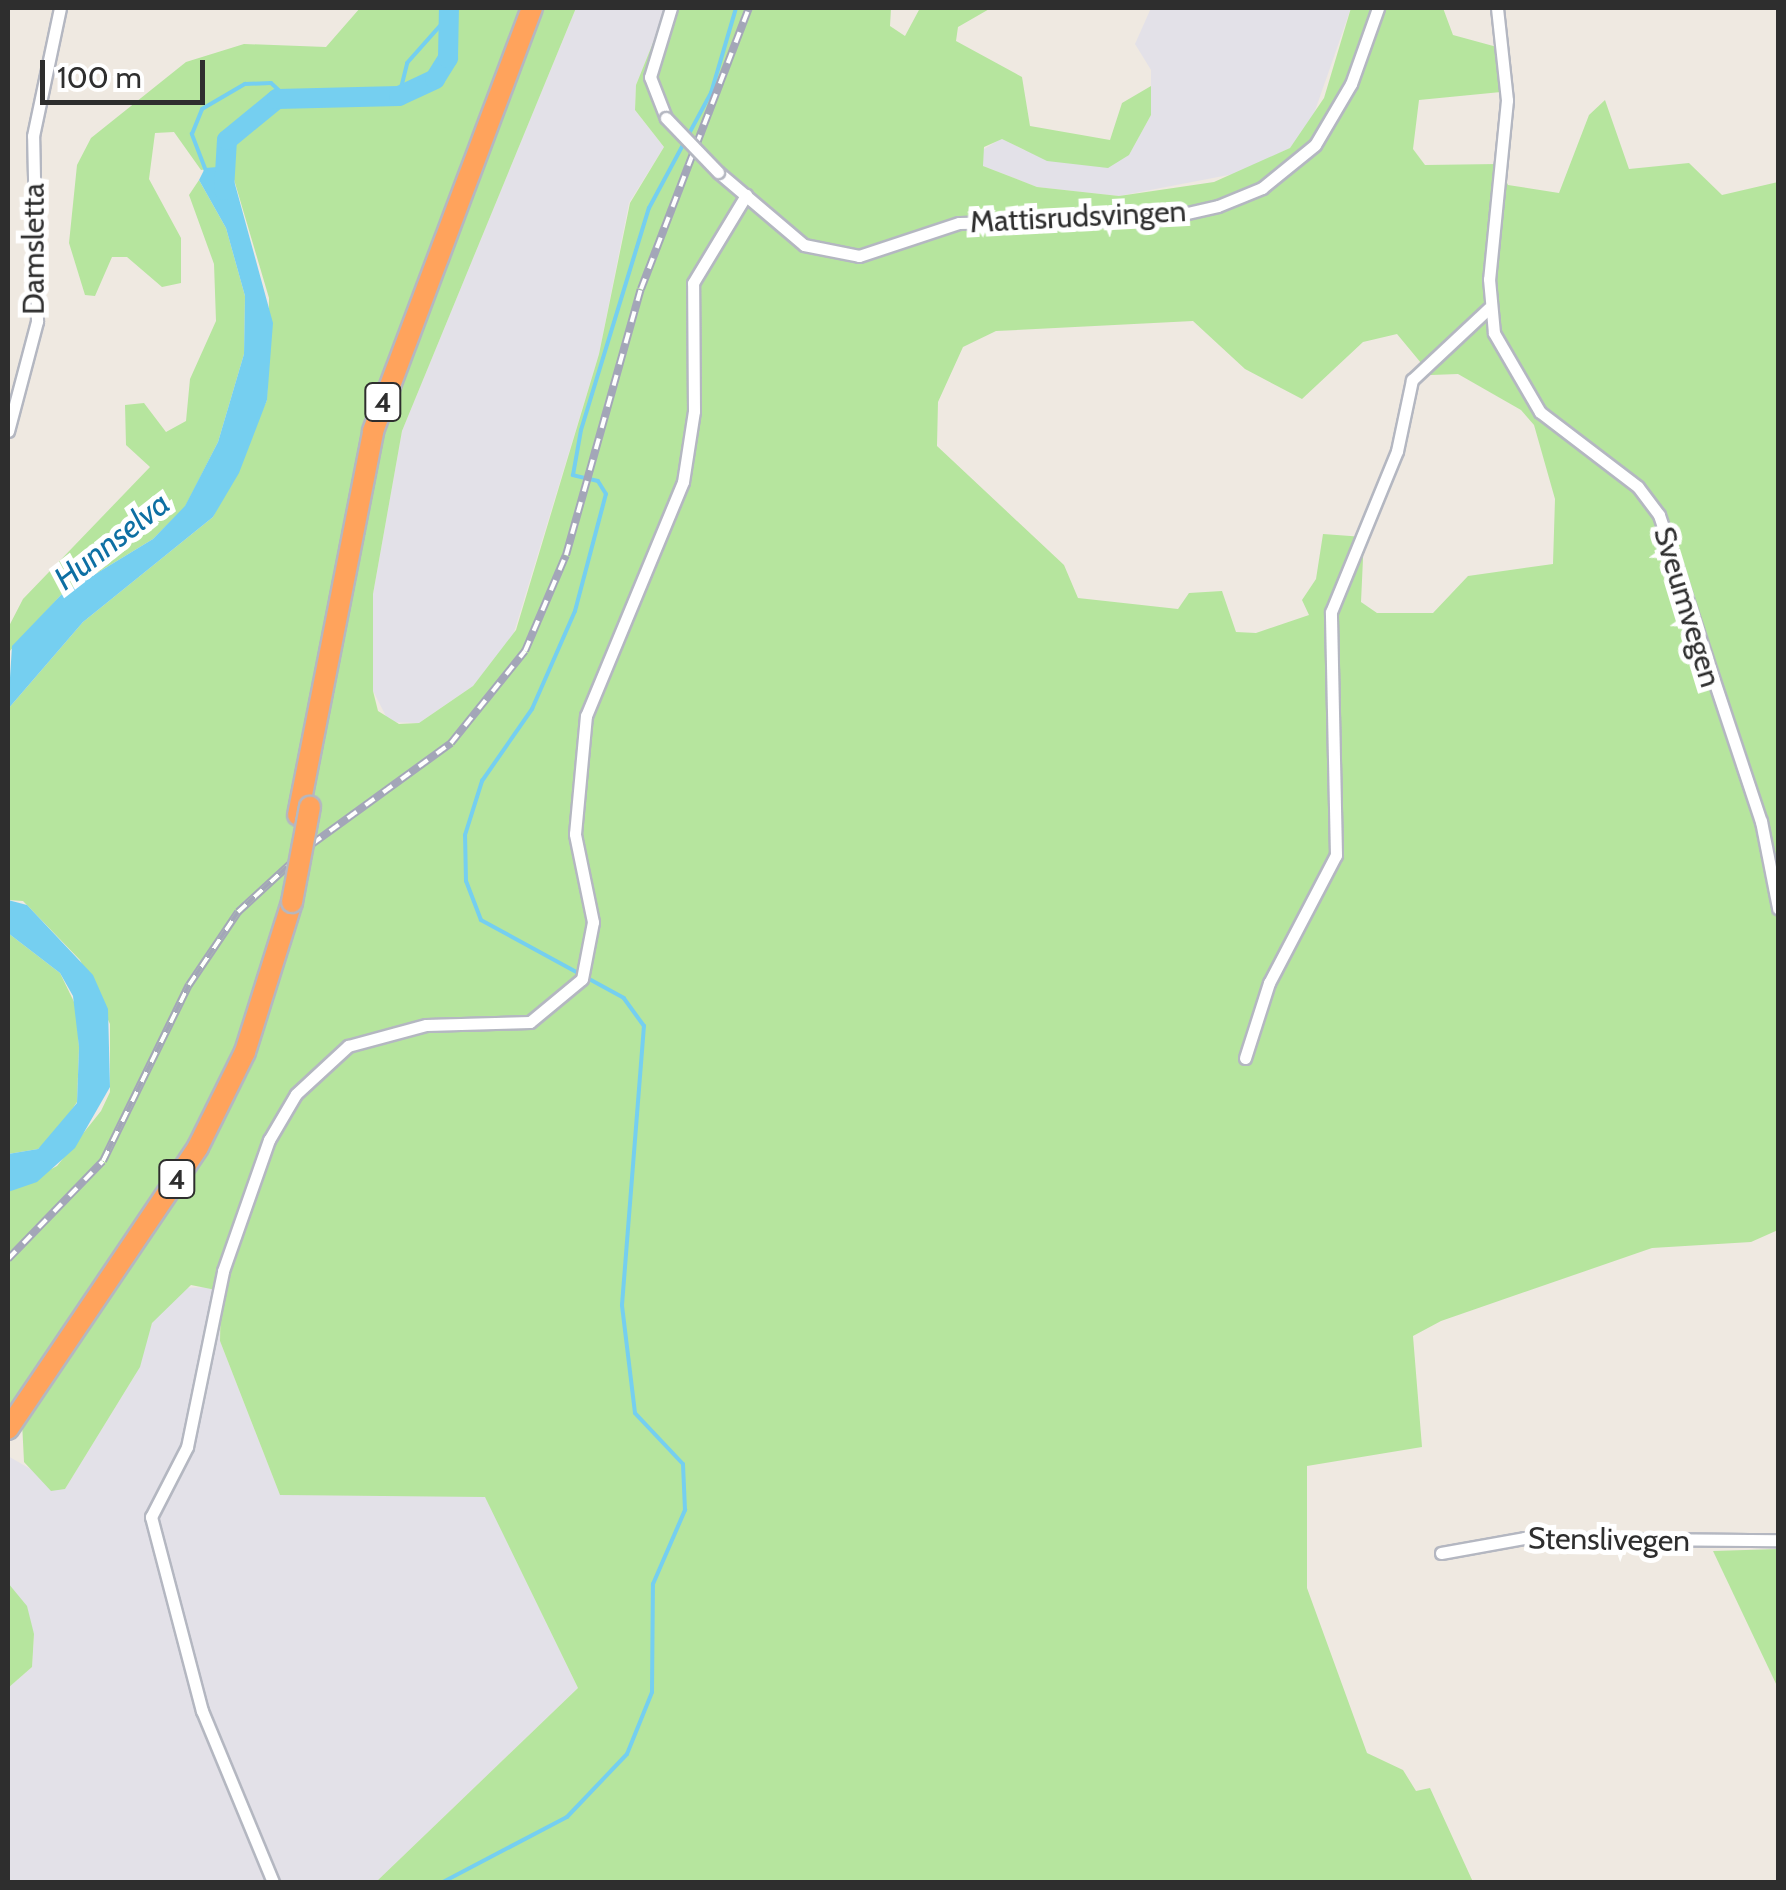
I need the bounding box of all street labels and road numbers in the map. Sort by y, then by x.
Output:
street label: Damsletta [16,183,52,315]
street label: Mattisrudsvingen [969,193,1187,241]
road number: 4 [363,379,403,425]
street label: Sveumvegen [1646,523,1728,691]
road number: 4 [157,1156,197,1202]
street label: Stenslivegen [1528,1521,1690,1559]

